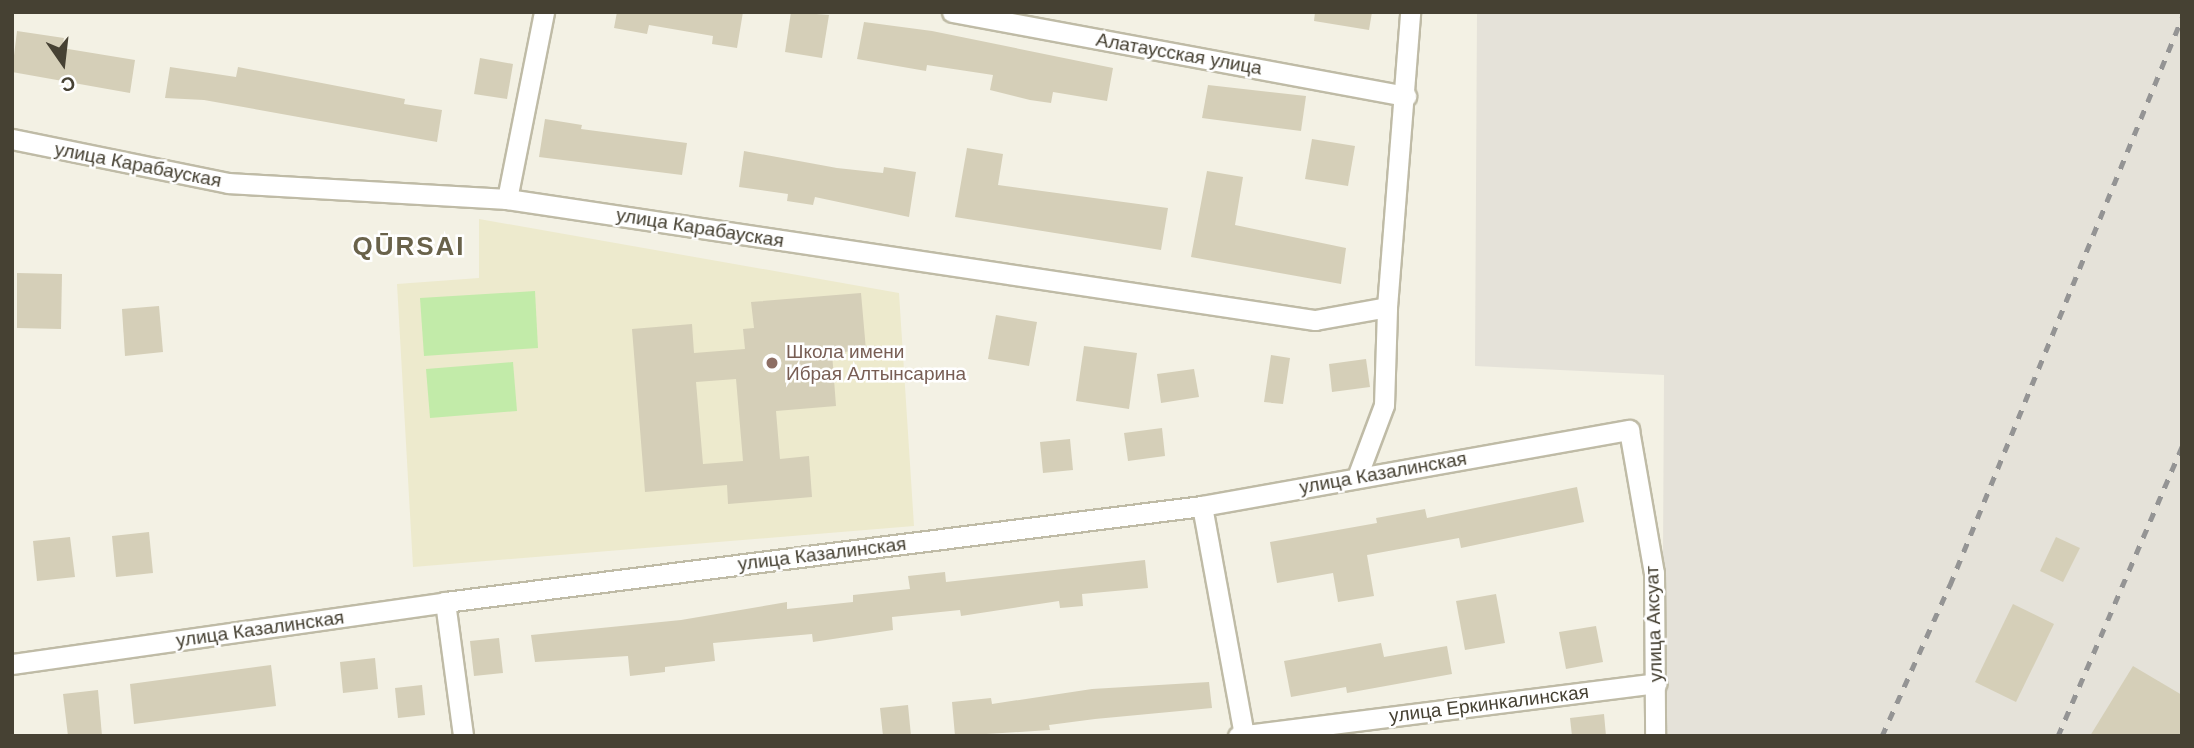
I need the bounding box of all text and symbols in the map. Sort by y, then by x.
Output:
north arrow [28,28,98,98]
street label: Алатаусская улица [1094,28,1264,80]
text: С [59,72,77,96]
street label: улица Карабауская [53,138,223,192]
street label: улица Карабауская [615,203,785,253]
district label: QŪRSAI [353,231,465,263]
place label: Школа имени Ибрая Алтынсарина [786,341,966,385]
marker: Школа имени Ибрая Алтынсарина [764,355,780,371]
street label: улица Казалинская [1298,447,1468,499]
street label: улица Казалинская [736,532,908,576]
street label: улица Аксуат [1641,565,1667,683]
street label: улица Казалинская [174,606,346,652]
street label: улица Еркинкалинская [1388,680,1590,728]

